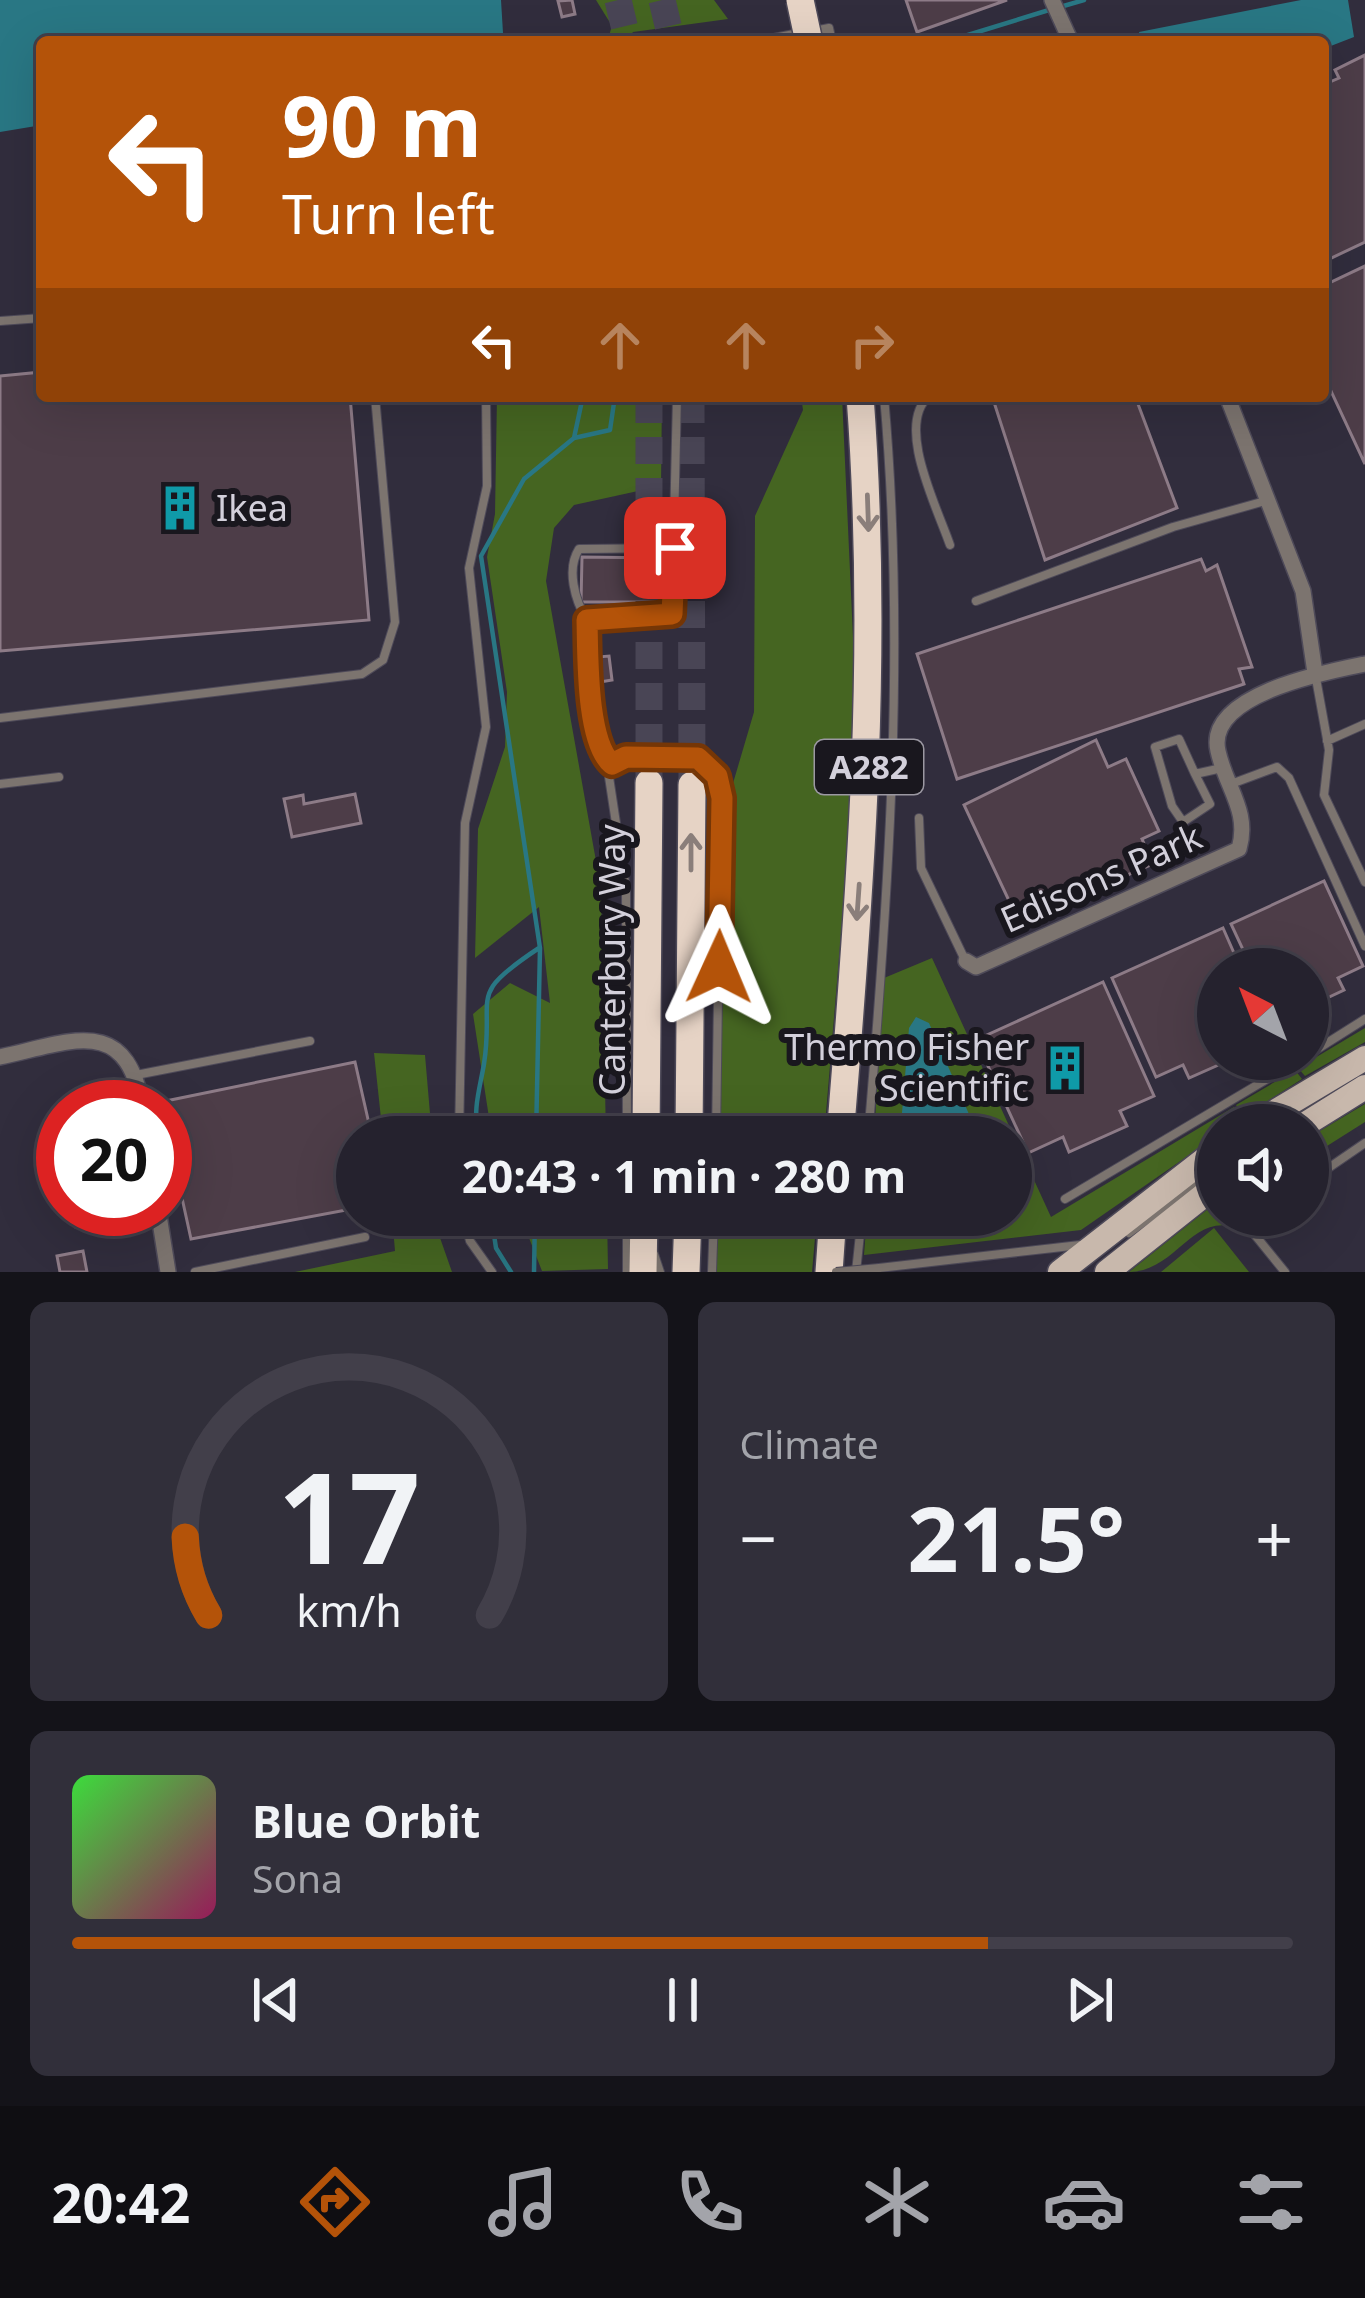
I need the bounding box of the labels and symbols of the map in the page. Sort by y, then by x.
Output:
building icon: Ikea [155,483,205,533]
place label: Ikea [216,483,288,532]
one-way arrow [857,493,880,532]
pin [624,497,726,599]
road number: A282 [815,740,923,794]
street label: Edisons Park [992,811,1209,944]
street label: Canterbury Way [587,824,636,1096]
one-way arrow [680,833,703,872]
one-way arrow [847,882,870,921]
position arrow [656,904,782,1030]
north arrow [1197,948,1329,1080]
place label: Thermo Fisher Scientific [784,1022,1029,1112]
building icon: Thermo Fisher Scientific [1040,1043,1090,1093]
speed limit sign: 20 [36,1080,192,1236]

